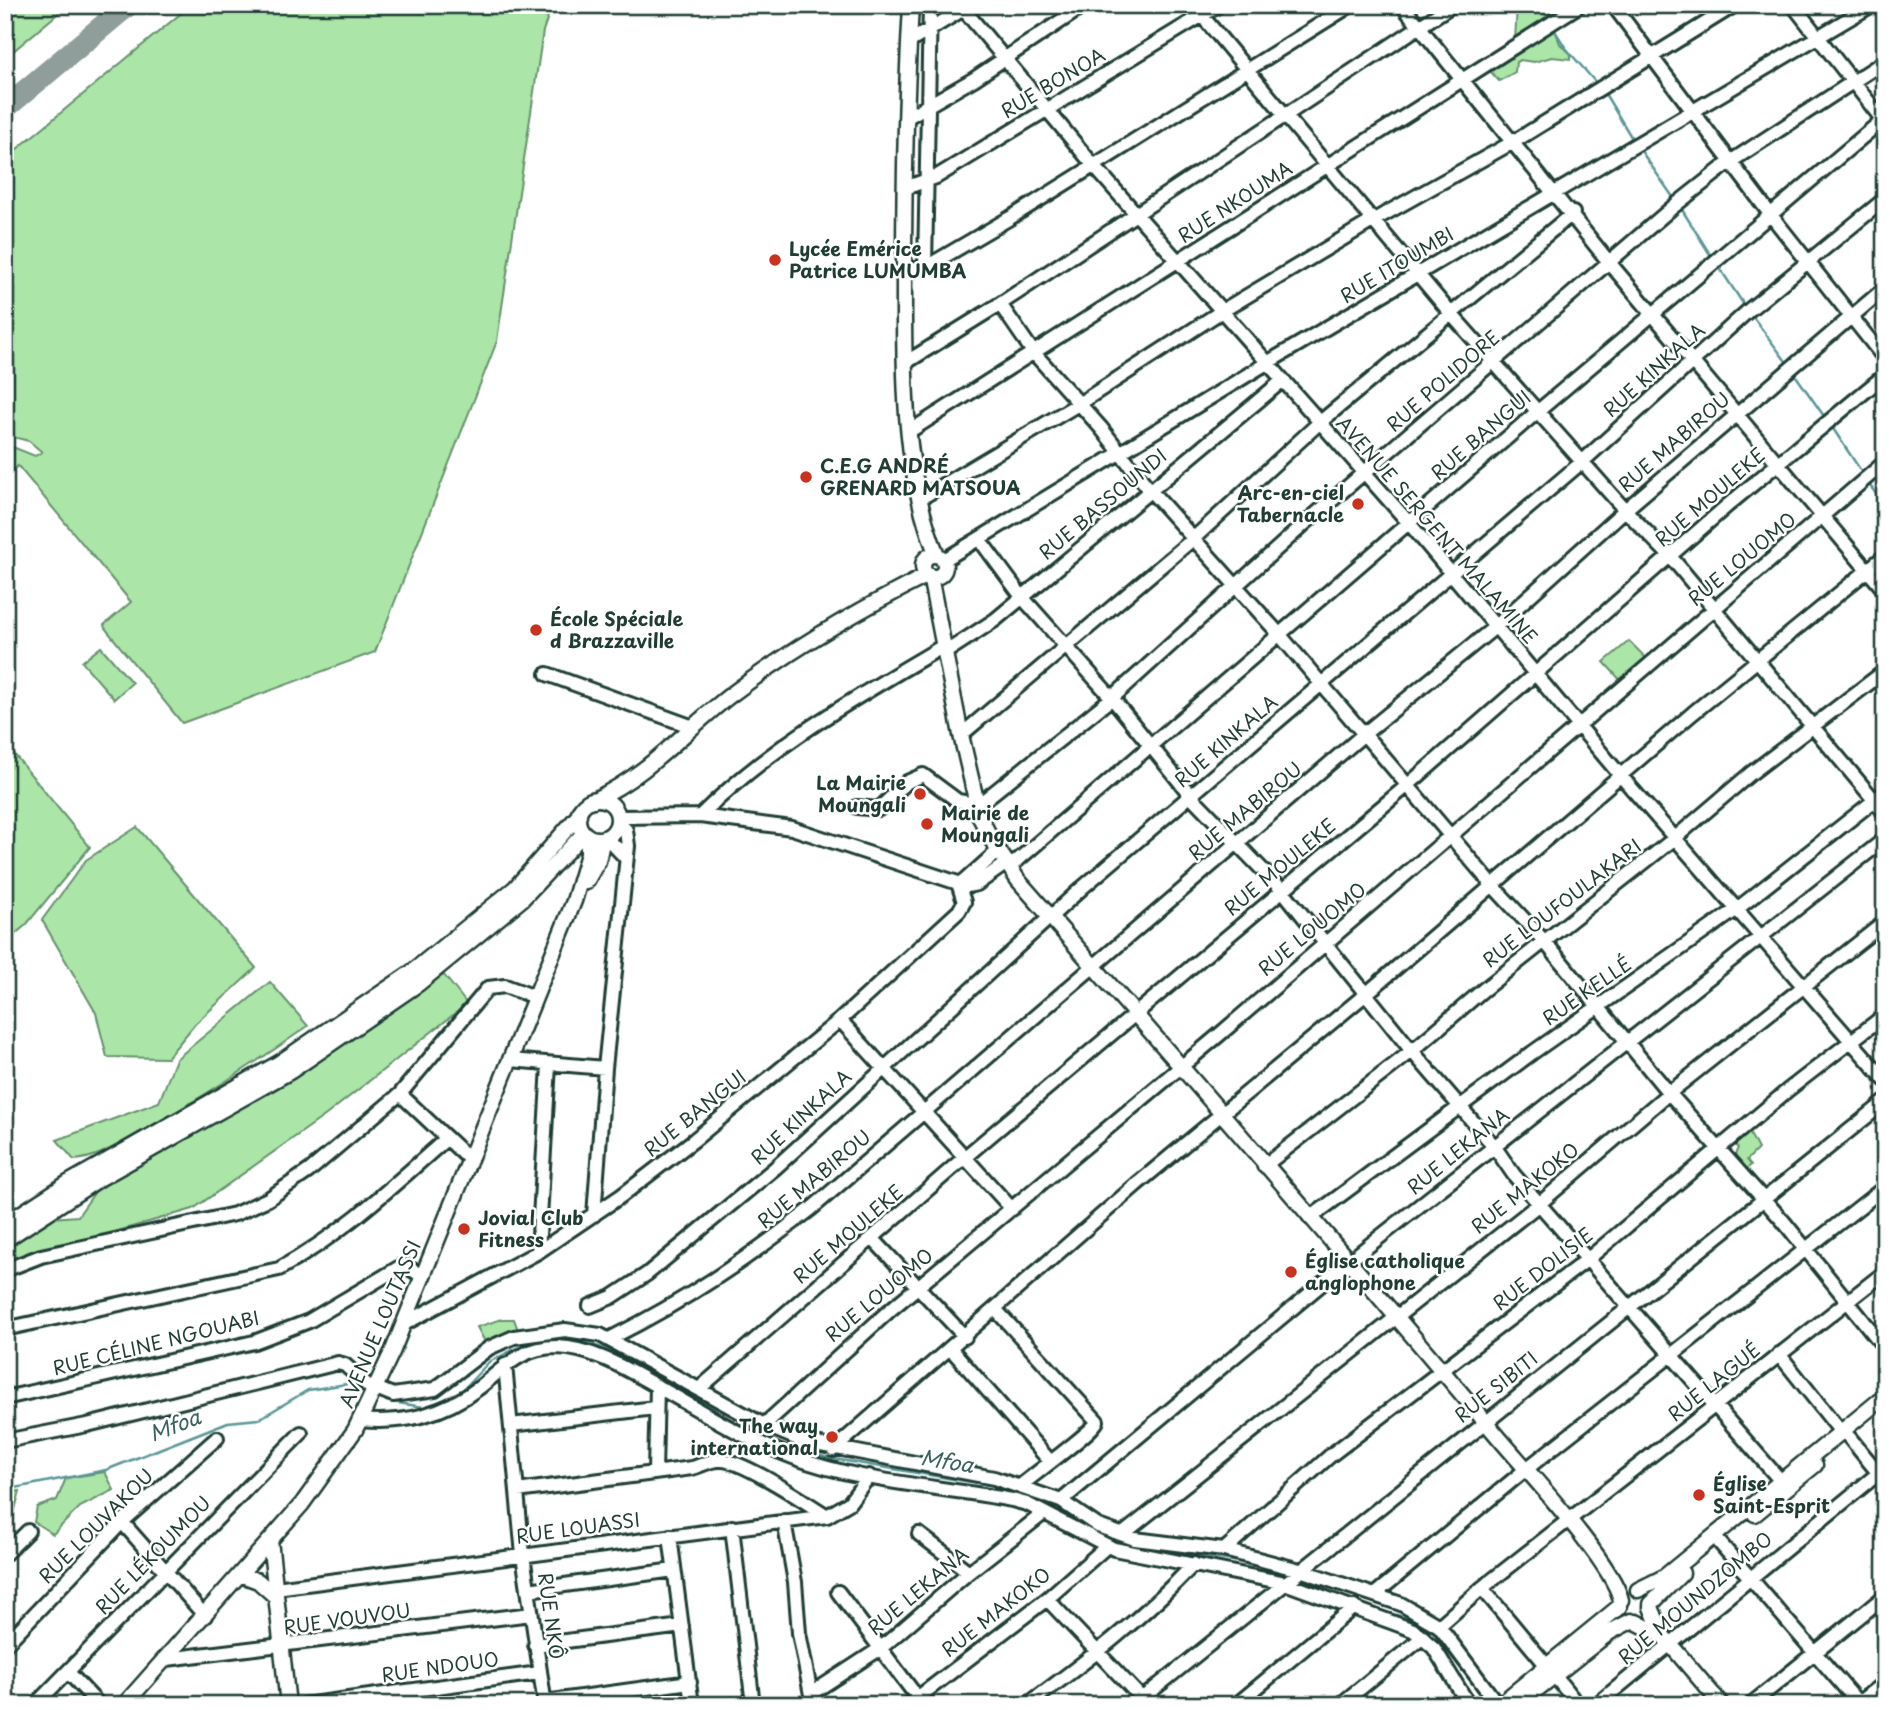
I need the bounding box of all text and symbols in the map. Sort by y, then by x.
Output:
street label: RUE BONOA [995,40,1110,124]
street label: RUE NKOUMA [1172,154,1297,249]
street label: RUE ITOUMBI [1334,219,1459,309]
place label: Lycée Emérice Patrice LUMUMBA [789,234,967,284]
marker: Lycée Emérice Patrice LUMUMBA [767,252,783,268]
street label: RUE KINKALA [1596,316,1710,423]
street label: RUE POLIDORE [1379,323,1505,438]
street label: RUE BANGUI [1424,383,1537,486]
street label: RUE MABIROU [1611,385,1735,498]
street label: AVENUE SERGENT MALAMINE [1331,409,1545,649]
street label: RUE MOULEKE [1648,440,1771,552]
street label: RUE BASSOUNDI [1032,441,1172,565]
place label: C.E.G ANDRÉ GRENARD MATSOUA [820,451,1021,501]
marker: C.E.G ANDRÉ GRENARD MATSOUA [798,469,814,485]
place label: Arc-en-ciel Tabernacle [1237,478,1344,528]
marker: Arc-en-ciel Tabernacle [1350,496,1366,512]
street label: RUE LOUOMO [1681,505,1801,612]
place label: École Spéciale d Brazzaville [550,604,683,654]
marker: École Spéciale d Brazzaville [528,622,544,638]
street label: RUE KINKALA [1168,688,1283,793]
street label: RUE MABIROU [1182,754,1307,866]
place label: La Mairie Moungali [816,768,906,818]
marker: La Mairie Moungali [912,786,928,802]
place label: Mairie de Moungali [941,798,1029,848]
street label: RUE MOULEKE [1217,811,1341,921]
marker: Mairie de Moungali [919,816,935,832]
street label: RUE LOUFOULAKARI [1476,831,1647,973]
street label: RUE LOUOMO [1251,875,1371,982]
street label: RUE KELLÉ [1536,949,1637,1031]
street label: RUE BANGUI [637,1062,752,1162]
street label: RUE KINKALA [744,1062,857,1170]
street label: RUE LEKANA [1400,1100,1514,1200]
street label: RUE MABIROU [751,1122,876,1234]
street label: RUE MAKOKO [1464,1135,1584,1239]
street label: RUE MOULEKE [786,1177,909,1289]
place label: Jovial Club Fitness [478,1203,583,1253]
street label: RUE DOLISIE [1486,1220,1598,1316]
marker: Jovial Club Fitness [456,1221,472,1237]
street label: AVENUE LOUTASSI [331,1236,427,1412]
street label: RUE LOUOMO [818,1241,938,1348]
place label: Église catholique anglophone [1305,1246,1465,1296]
marker: Église catholique anglophone [1283,1264,1299,1280]
street label: RUE CÉLINE NGOUABI [49,1303,262,1381]
street label: RUE LAGUÉ [1661,1335,1766,1427]
street label: RUE SIBITI [1448,1344,1543,1428]
water label: Mfoa [144,1399,206,1449]
place label: The way international [690,1411,818,1461]
marker: The way international [824,1429,840,1445]
water label: Mfoa [919,1440,977,1480]
street label: RUE LOUVAKOU [32,1462,159,1589]
place label: Église Saint-Esprit [1713,1469,1830,1519]
marker: Église Saint-Esprit [1691,1487,1707,1503]
street label: RUE LÉKOUMOU [88,1489,216,1620]
street label: RUE LOUASSI [514,1504,642,1550]
street label: RUE MOUNDZOMBO [1611,1524,1777,1670]
street label: RUE LEKANA [861,1540,974,1641]
street label: RUE MAKOKO [935,1560,1056,1663]
street label: RUE NKÔ [532,1571,572,1661]
street label: RUE VOUVOU [282,1595,412,1641]
street label: RUE NDOUO [379,1644,500,1688]

